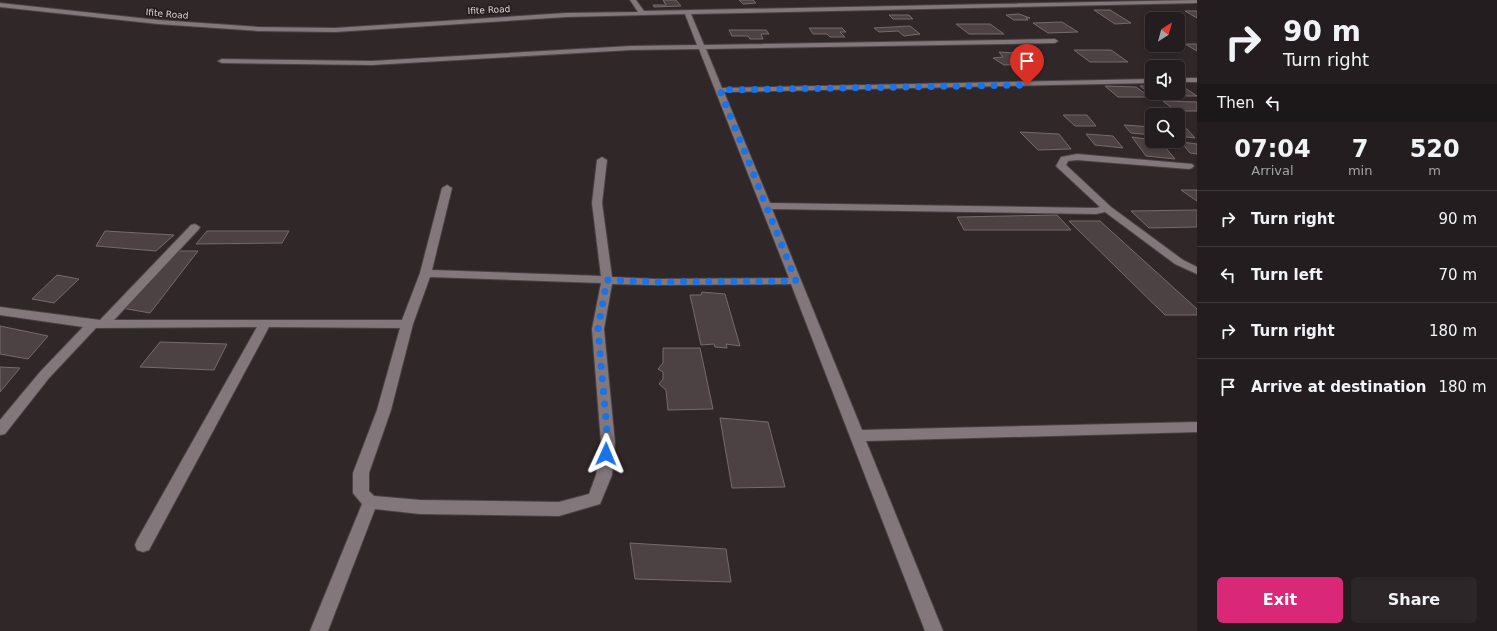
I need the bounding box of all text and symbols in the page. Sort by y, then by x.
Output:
street label: Ifite Road [467,4,511,16]
street label: Ifite Road [145,7,189,21]
north arrow [1145,12,1185,52]
map controls [1145,12,1185,148]
text: 90 m [1283,15,1361,48]
icon: right [1217,16,1269,68]
pin [1010,44,1044,85]
text: Turn right [1283,49,1369,70]
icon: arrive [1016,50,1038,72]
button: sound [1145,60,1185,100]
icon: left [1262,92,1284,114]
text: Then [1217,94,1254,112]
button: search [1145,108,1185,148]
text: 07:04 [1234,135,1311,163]
text: 7 [1352,135,1368,163]
text: 520 [1410,135,1460,163]
text: Arrival [1251,163,1294,178]
text: min [1348,163,1372,178]
text: m [1428,163,1441,178]
icon: right [1217,208,1239,230]
text: Turn right [1251,210,1335,228]
text: 90 m [1439,210,1477,228]
icon: left [1217,264,1239,286]
text: Turn left [1251,266,1323,284]
text: 70 m [1439,266,1477,284]
icon: right [1217,320,1239,342]
text: Turn right [1251,322,1335,340]
text: 180 m [1429,322,1477,340]
icon: arrive [1217,376,1239,398]
text: Arrive at destination [1251,378,1426,396]
text: 180 m [1438,378,1487,396]
position arrow [585,433,627,475]
button: Exit [1217,577,1343,623]
button: Share [1351,577,1477,623]

